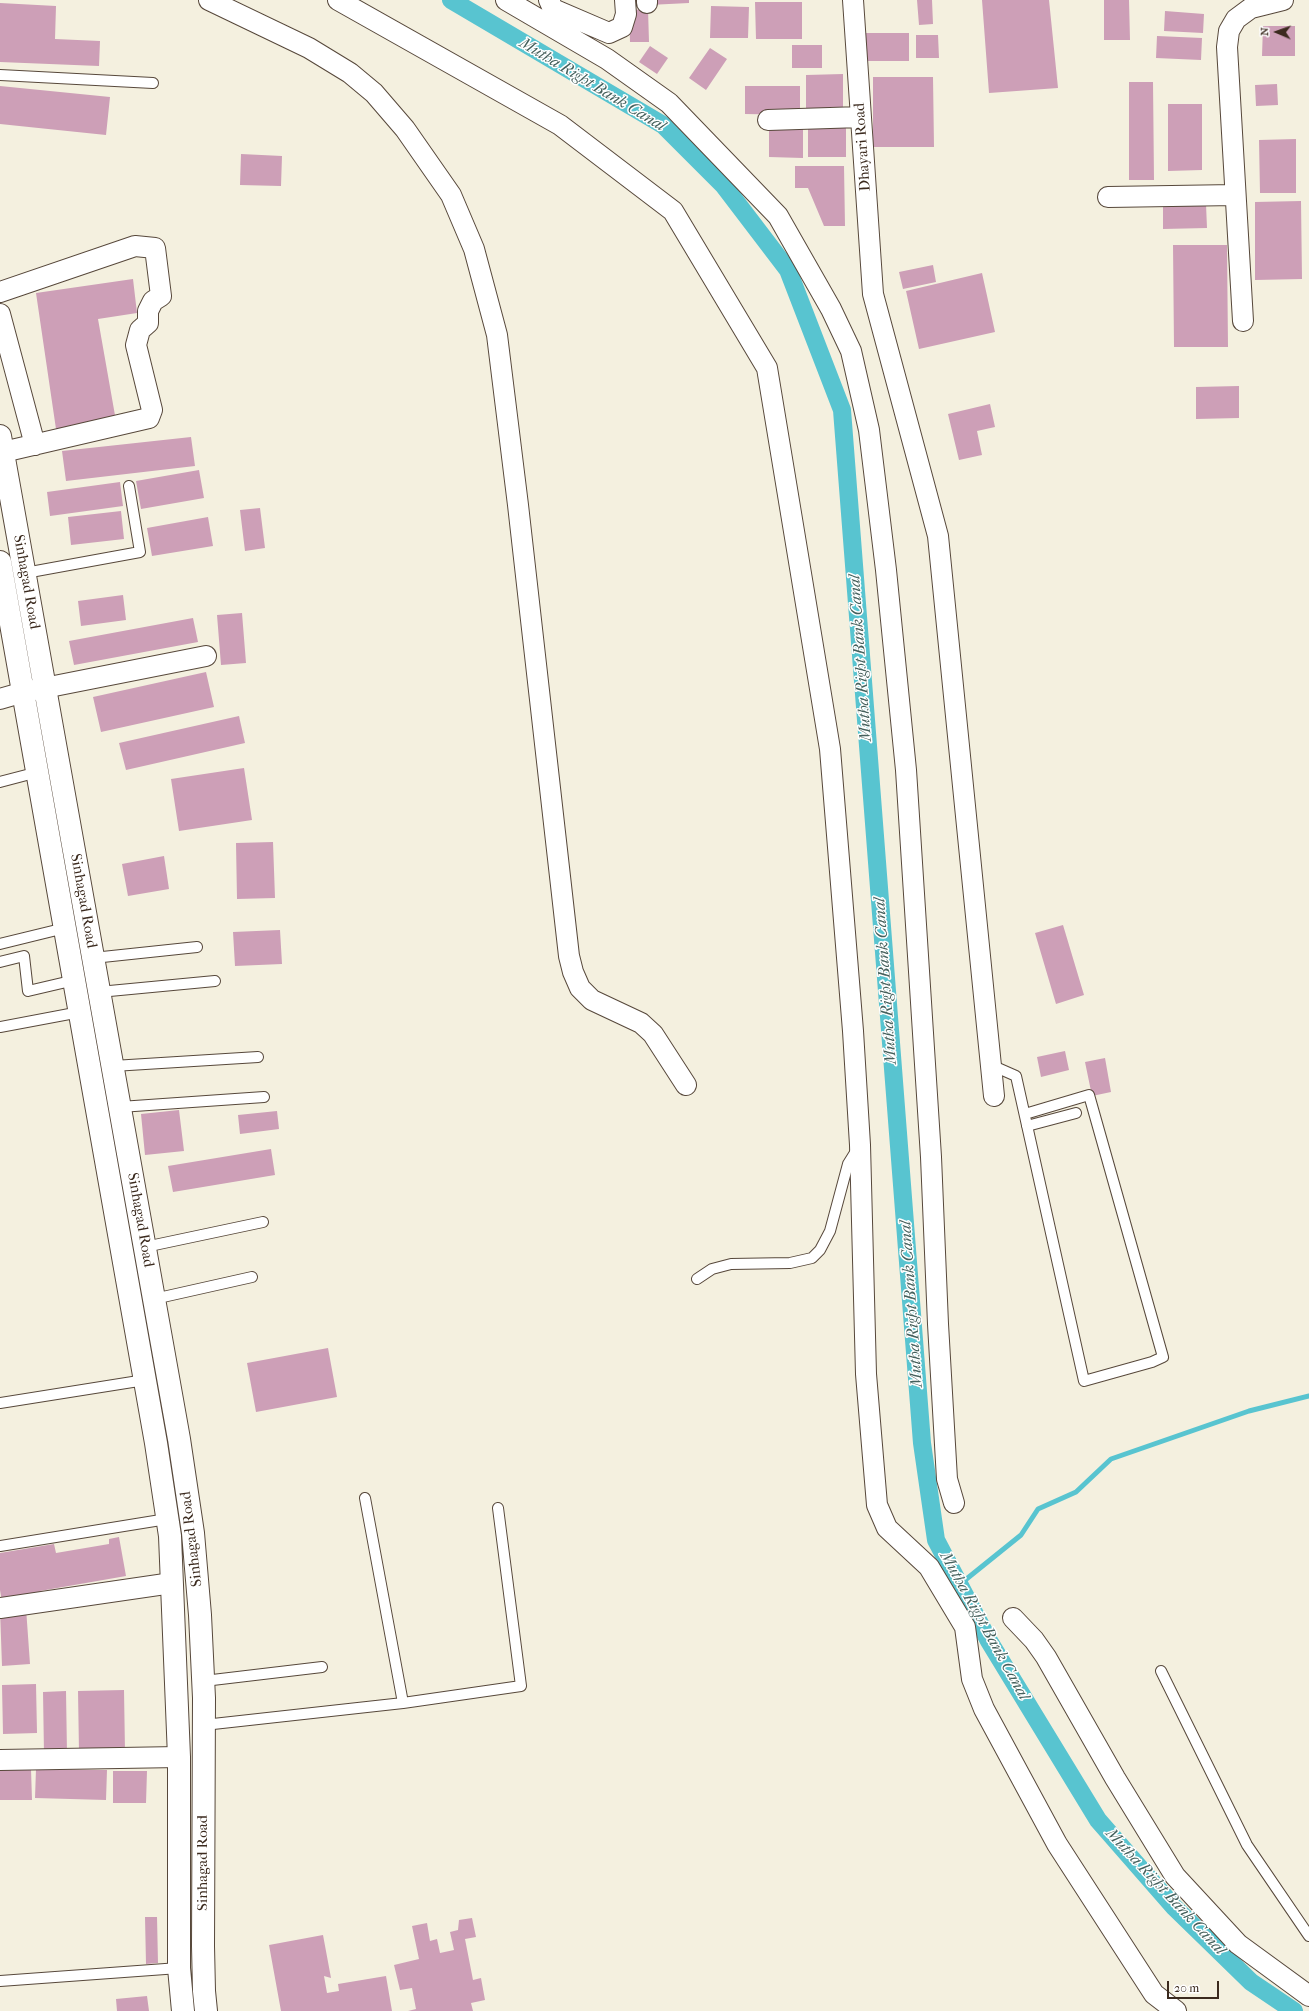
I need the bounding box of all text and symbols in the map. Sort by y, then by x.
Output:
north arrow [1257,12,1297,52]
text: N [1258,27,1271,36]
water label: Mutha Right Bank Canal [516,34,668,136]
street label: Dhayari Road [851,102,875,192]
street label: Sinhagad Road [9,533,43,631]
water label: Mutha Right Bank Canal [846,574,876,742]
street label: Sinhagad Road [66,852,100,950]
water label: Mutha Right Bank Canal [871,897,901,1065]
street label: Sinhagad Road [123,1171,157,1269]
water label: Mutha Right Bank Canal [897,1220,927,1388]
street label: Sinhagad Road [177,1490,207,1588]
water label: Mutha Right Bank Canal [935,1548,1033,1704]
street label: Sinhagad Road [194,1815,212,1911]
water label: Mutha Right Bank Canal [1101,1824,1229,1960]
scale bar [1169,1973,1221,1999]
text: 20 m [1174,1981,1199,1995]

